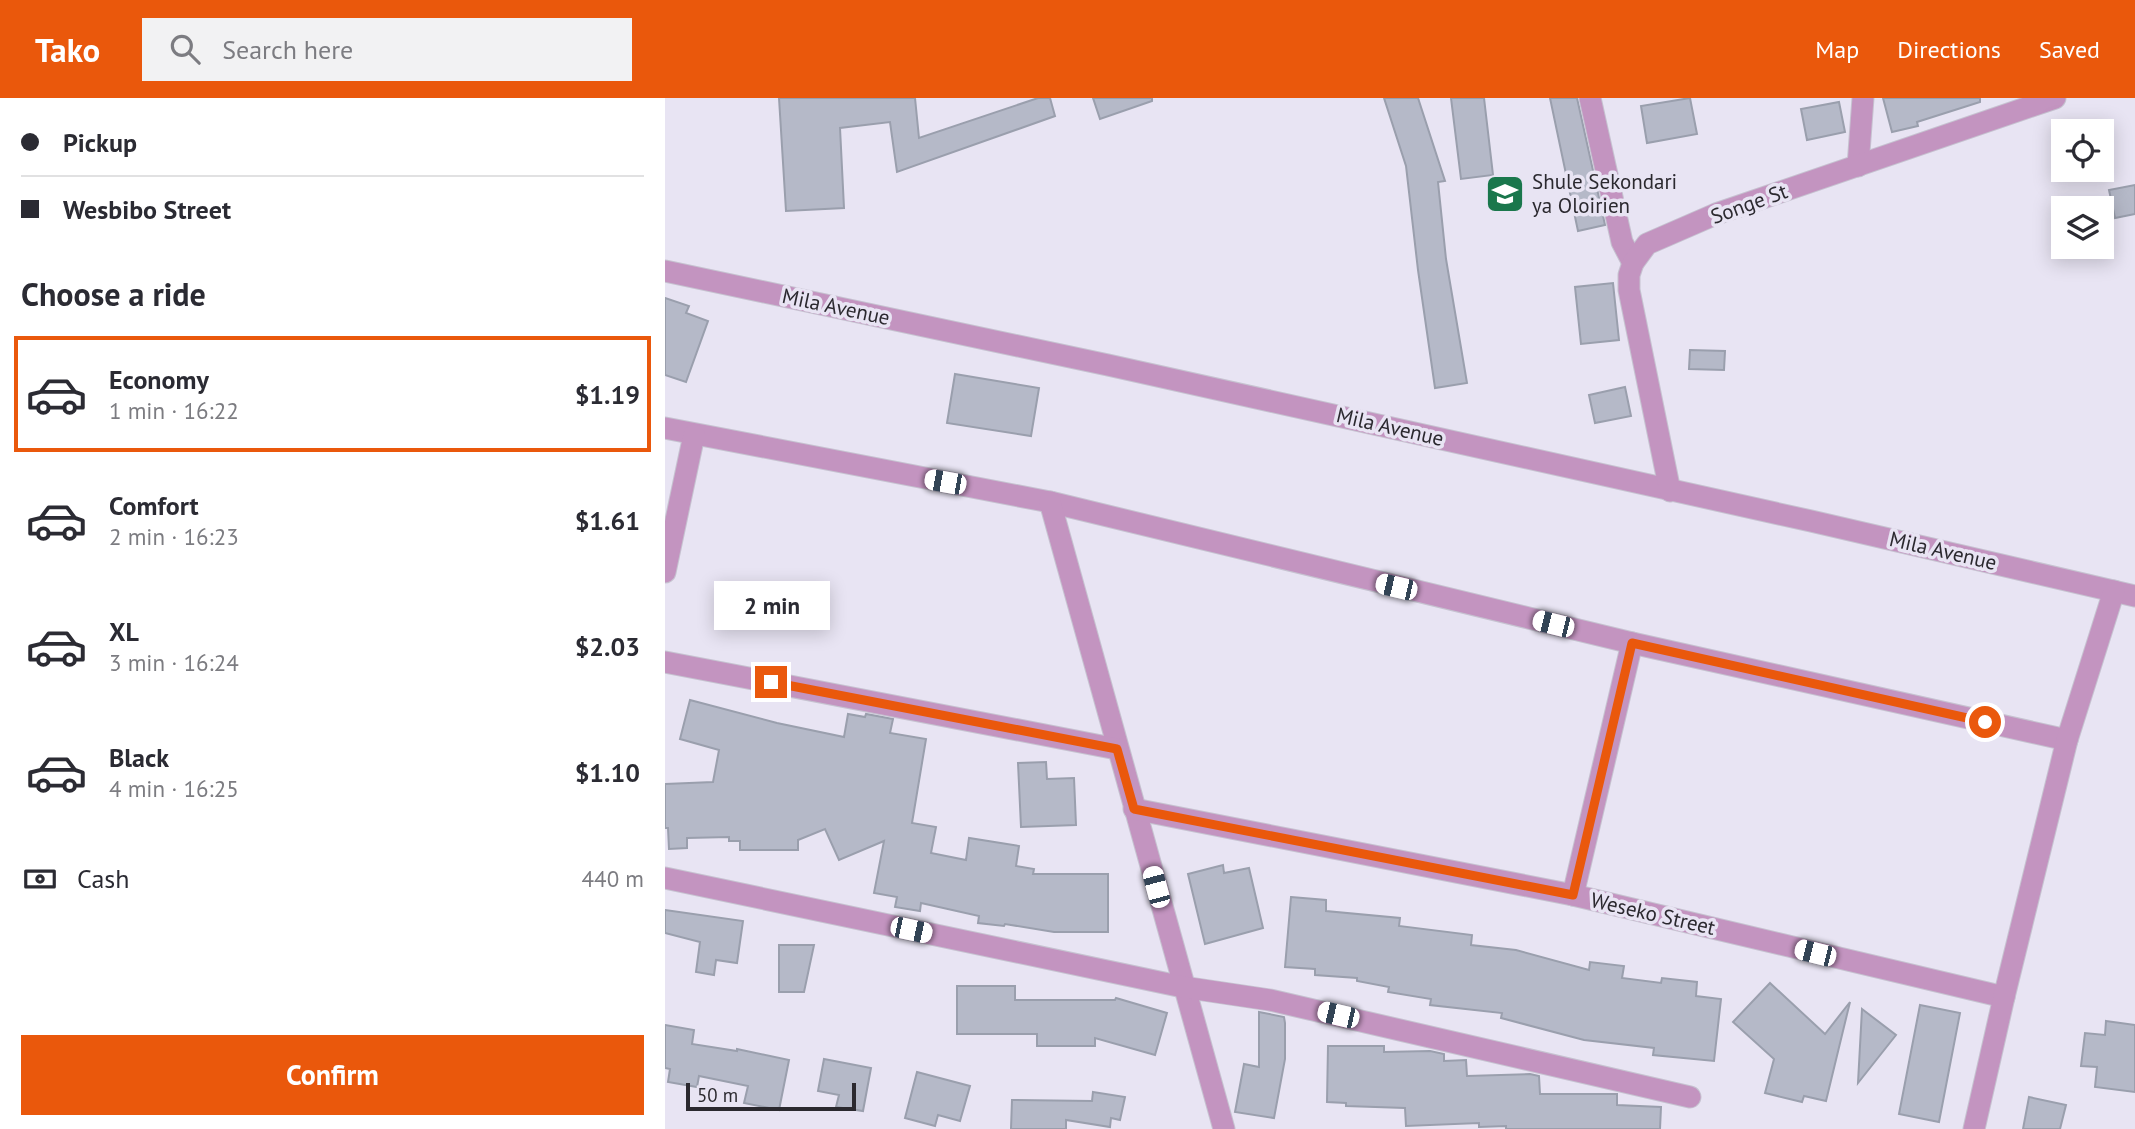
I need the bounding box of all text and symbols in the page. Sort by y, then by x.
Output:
search box [142,18,632,81]
text: Tako [35,28,100,71]
icon: search [166,30,204,68]
text: Search here [222,33,353,66]
text: Map [1815,34,1859,65]
text: Directions [1897,34,2001,65]
text: Saved [2039,34,2100,65]
map controls [2051,119,2114,259]
button: locate [2051,119,2114,182]
text: Pickup [63,126,137,159]
place label: Shule Sekondari ya Oloirien [1532,168,1677,219]
school or university icon: Shule Sekondari ya Oloirien [1484,173,1526,215]
street label: Songe St [1707,177,1791,230]
text: Wesbibo Street [63,193,231,226]
button: layers [2051,196,2114,259]
text: Choose a ride [21,273,206,315]
street label: Mila Avenue [780,282,892,331]
icon: car [25,363,88,426]
text: Economy [109,363,209,396]
text: $1.19 [575,378,640,411]
text: 1 min · 16:22 [109,396,239,425]
street label: Mila Avenue [1334,401,1446,452]
car [923,468,968,496]
icon: car [25,489,88,552]
text: Comfort [109,489,199,522]
text: $1.61 [575,504,640,537]
text: 2 min · 16:23 [109,522,239,551]
street label: Mila Avenue [1887,525,1999,576]
car [1374,572,1419,602]
callout: 2 min [713,580,829,630]
text: 2 min [744,591,800,620]
car [1531,609,1576,639]
icon: car [25,615,88,678]
text: XL [109,615,139,648]
text: $2.03 [575,630,640,663]
text: 3 min · 16:24 [109,648,239,677]
route end [755,666,787,698]
route start [1969,706,2001,738]
icon: car [25,741,88,804]
text: Black [109,741,169,774]
text: $1.10 [575,756,640,789]
text: 4 min · 16:25 [109,774,239,803]
icon: cash [21,860,59,898]
text: Cash [77,862,129,895]
text: 440 m [582,864,644,893]
car [1141,864,1172,910]
street label: Weseko Street [1588,886,1718,941]
car [889,915,934,945]
car [1793,938,1838,968]
car [1316,1000,1361,1030]
button: Confirm [21,1035,644,1115]
scale bar [686,1080,856,1112]
text: 50 m [697,1083,738,1107]

